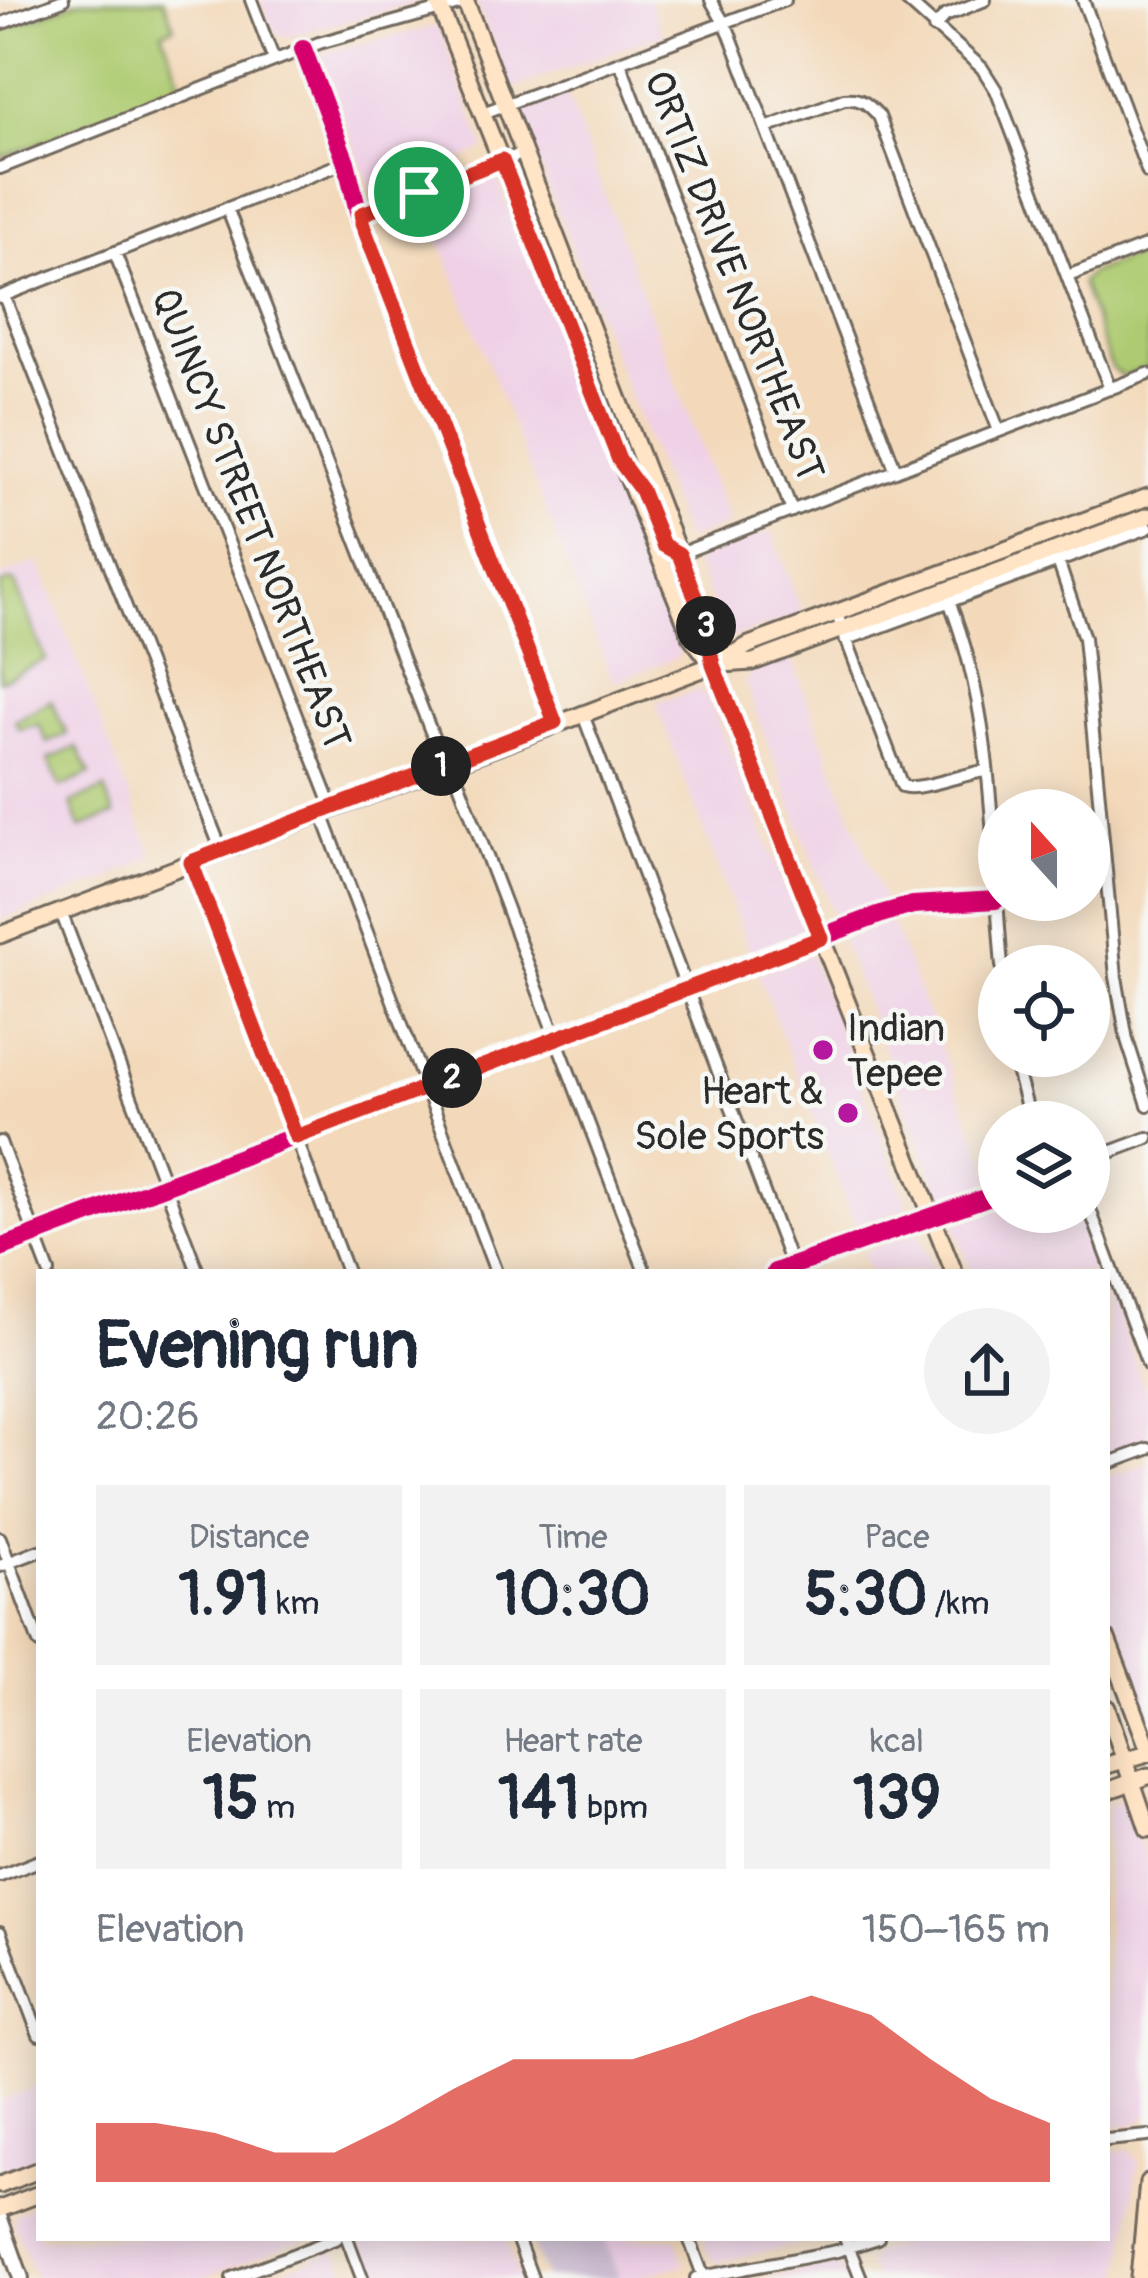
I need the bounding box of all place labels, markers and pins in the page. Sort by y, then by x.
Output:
pin [368,141,470,243]
pin: 3 [676,596,736,656]
pin: 1 [411,736,471,796]
place label: Indian Tepee [847,1004,945,1098]
marker: Indian Tepee [810,1037,836,1063]
pin: 2 [422,1048,482,1108]
place label: Heart & Sole Sports [634,1067,824,1161]
marker: Heart & Sole Sports [835,1100,861,1126]

